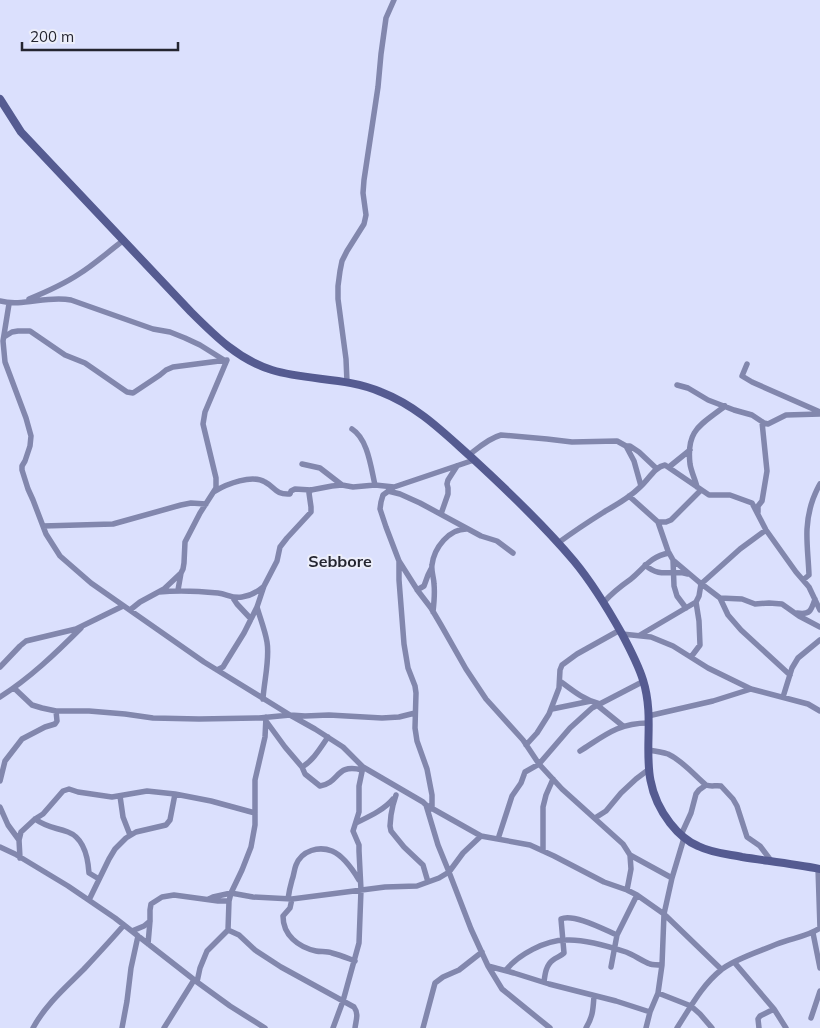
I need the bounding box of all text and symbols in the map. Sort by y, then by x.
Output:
scale bar [22,20,179,52]
text: 200 m [30,27,74,46]
district label: Sebbore [308,551,372,571]

